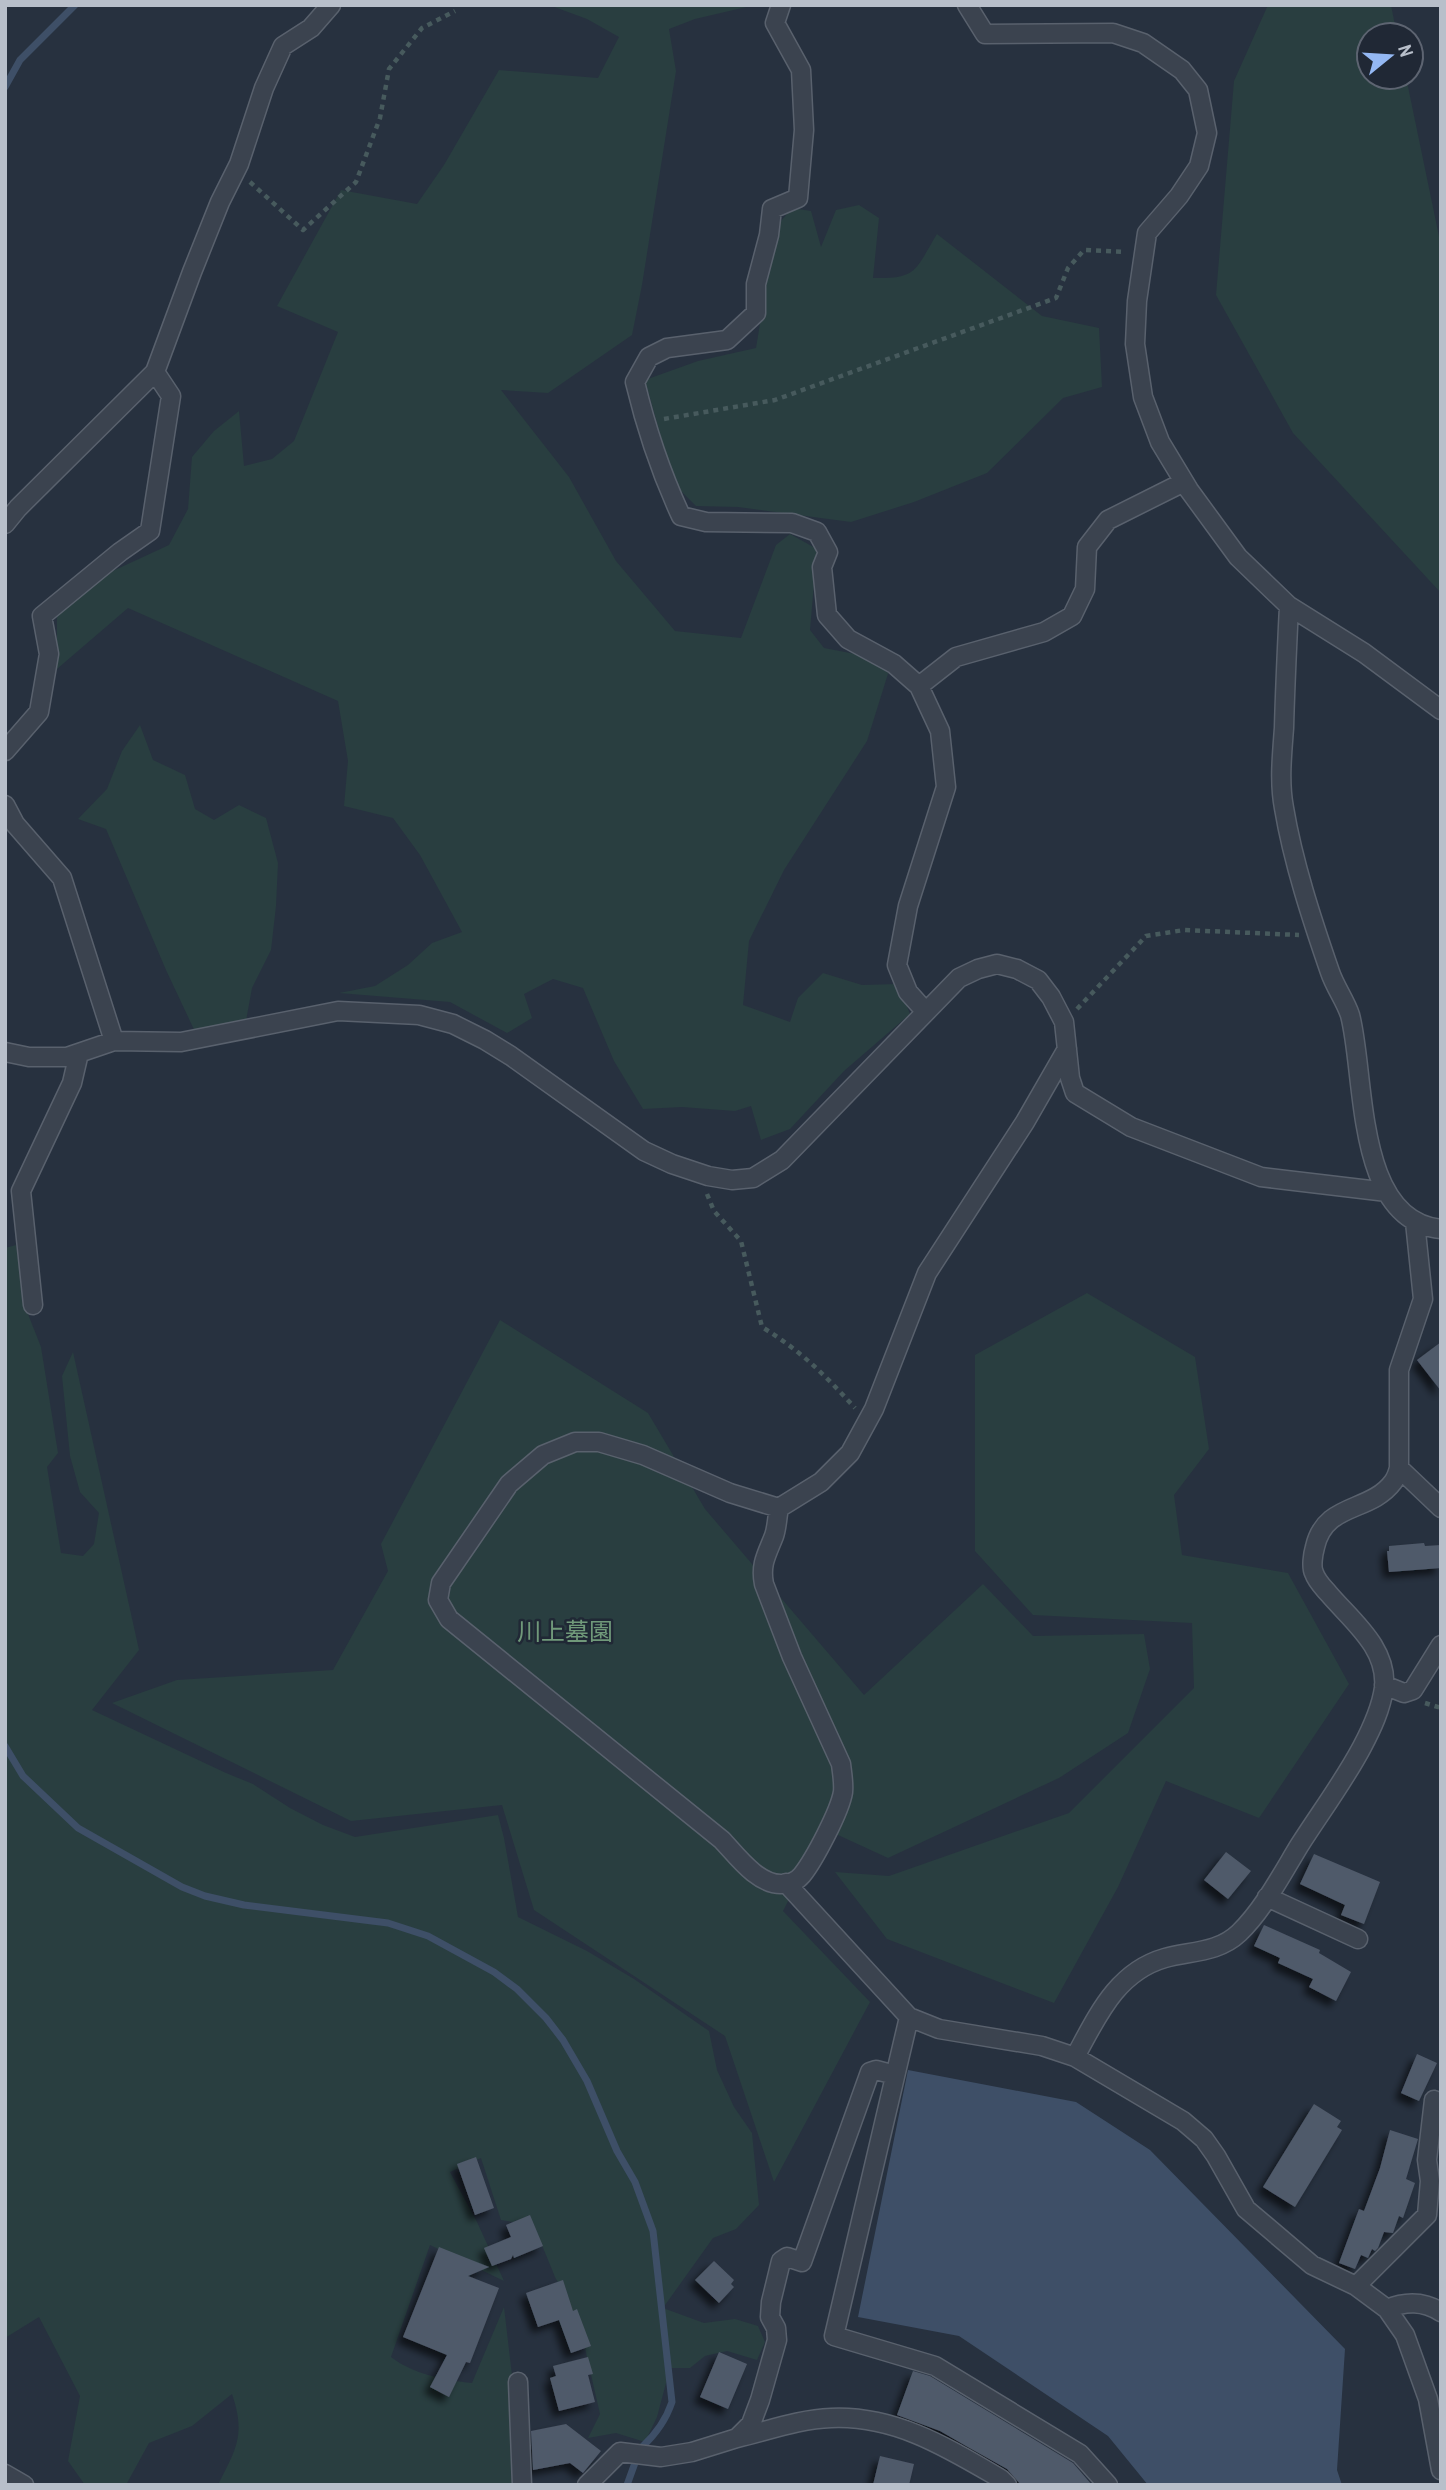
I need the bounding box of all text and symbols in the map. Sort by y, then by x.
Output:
north arrow [1355,21,1425,91]
text: N [1392,41,1420,60]
park label: 川上墓園 [517,1615,613,1647]

